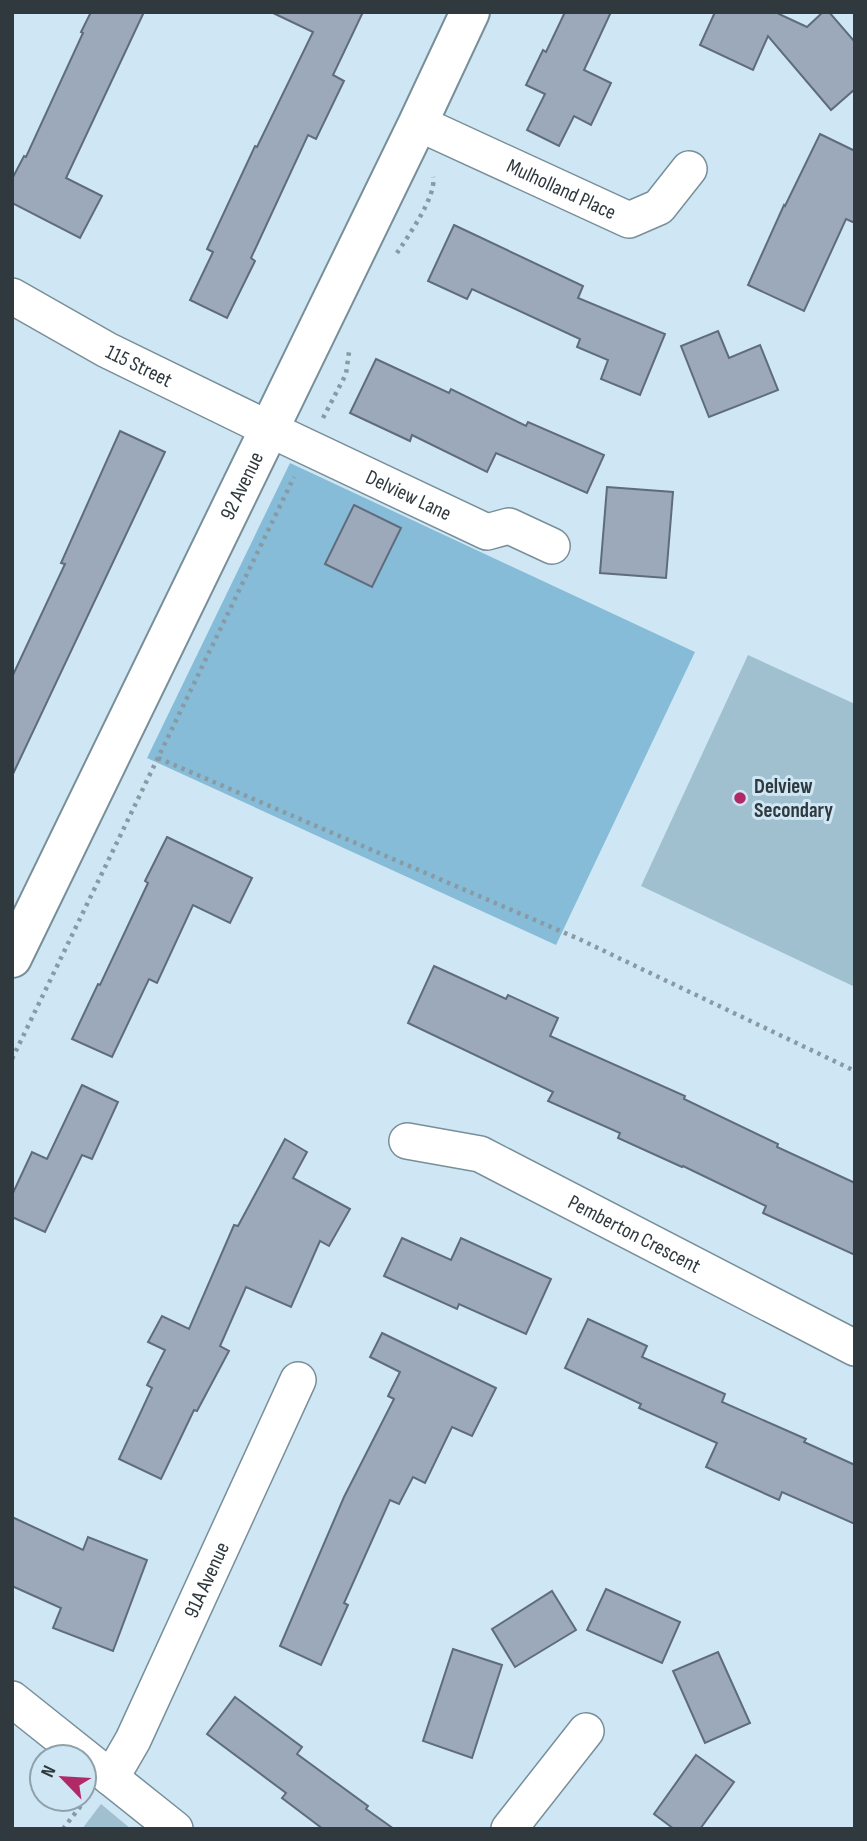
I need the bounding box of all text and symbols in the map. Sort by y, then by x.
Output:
street label: Mulholland Place [503,153,620,225]
street label: 115 Street [102,339,176,392]
street label: 92 Avenue [214,448,269,524]
street label: Delview Lane [362,464,455,526]
place label: Delview Secondary [754,774,833,823]
marker: Delview Secondary [732,790,748,806]
street label: Pemberton Crescent [564,1189,705,1278]
street label: 91A Avenue [178,1538,235,1622]
north arrow [28,1743,98,1813]
text: N [36,1762,62,1781]

